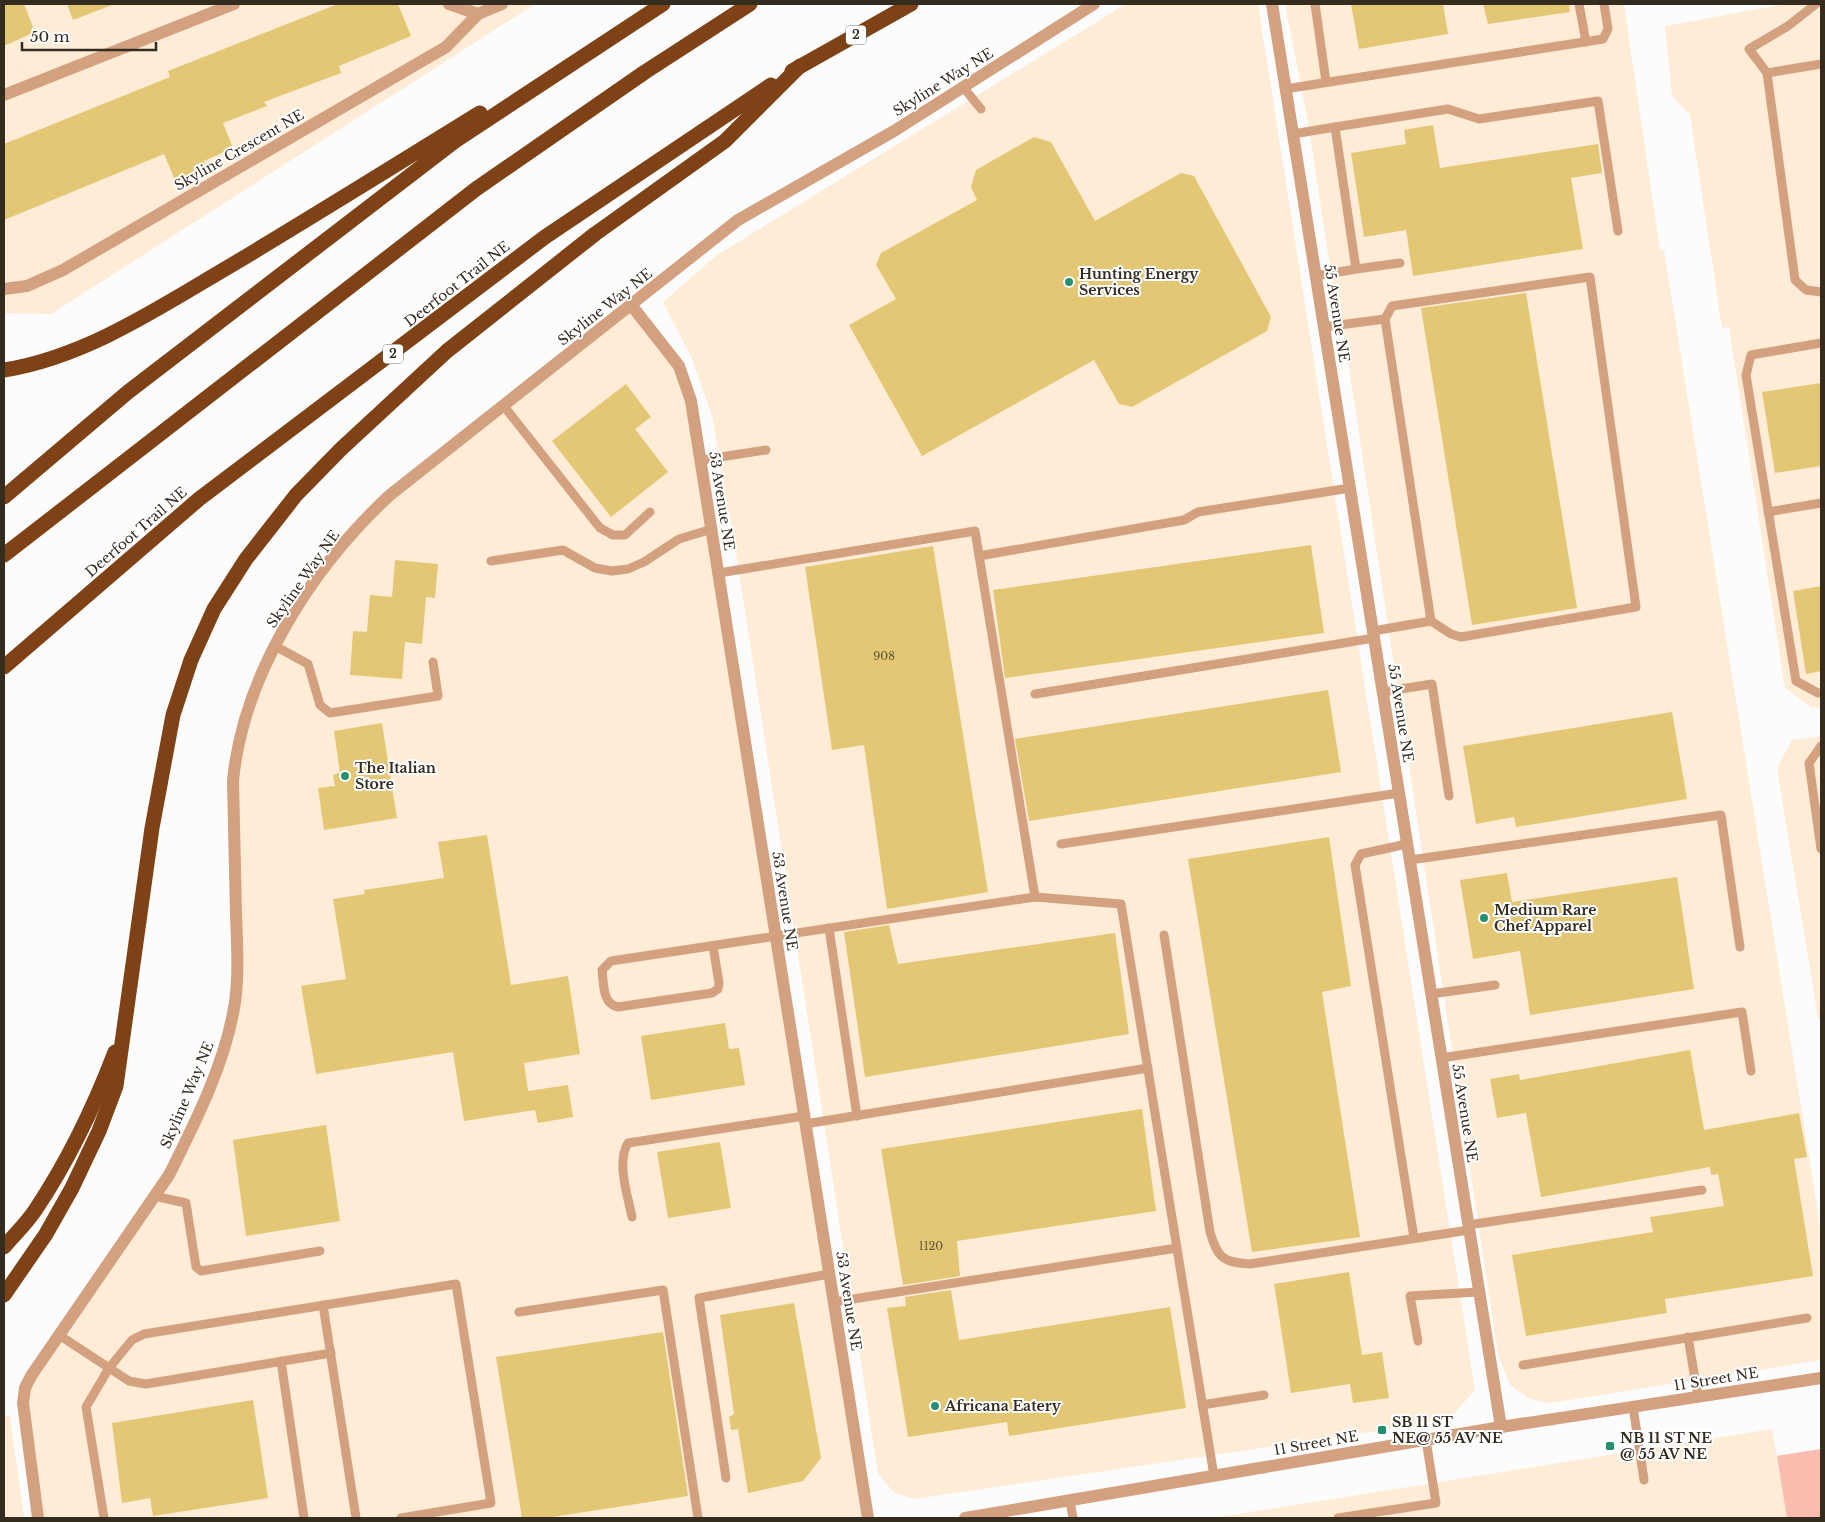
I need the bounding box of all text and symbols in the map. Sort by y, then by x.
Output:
scale bar [22,20,156,52]
road number: 2 [846,26,866,44]
text: 50 m [30,27,70,46]
street label: Skyline Way NE [889,44,997,120]
street label: Skyline Crescent NE [171,105,307,195]
street label: Deerfoot Trail NE [401,237,513,331]
street label: 55 Avenue NE [1320,262,1354,364]
street label: Skyline Way NE [554,265,656,349]
place label: Hunting Energy Services [1079,265,1199,299]
marker: Hunting Energy Services [1063,276,1075,288]
road number: 2 [383,344,403,364]
street label: 53 Avenue NE [705,450,739,552]
street label: Deerfoot Trail NE [82,483,190,581]
street label: Skyline Way NE [263,527,343,631]
house number: 908 [873,649,895,663]
street label: 55 Avenue NE [1384,662,1418,764]
place label: The Italian Store [355,759,436,793]
marker: The Italian Store [339,770,351,782]
street label: 53 Avenue NE [768,850,802,952]
place label: Medium Rare Chef Apparel [1494,901,1596,935]
marker: Medium Rare Chef Apparel [1478,912,1490,924]
street label: Skyline Way NE [156,1039,218,1151]
street label: 55 Avenue NE [1448,1062,1482,1164]
house number: 1120 [919,1239,943,1253]
street label: 53 Avenue NE [832,1250,866,1352]
street label: 11 Street NE [1672,1363,1760,1395]
place label: Africana Eatery [944,1397,1062,1415]
marker: Africana Eatery [929,1400,941,1412]
place label: SB 11 ST NE@ 55 AV NE [1392,1413,1503,1447]
marker: SB 11 ST NE@ 55 AV NE [1376,1424,1388,1436]
street label: 11 Street NE [1272,1427,1360,1459]
place label: NB 11 ST NE @ 55 AV NE [1620,1429,1712,1463]
marker: NB 11 ST NE @ 55 AV NE [1604,1440,1616,1452]

